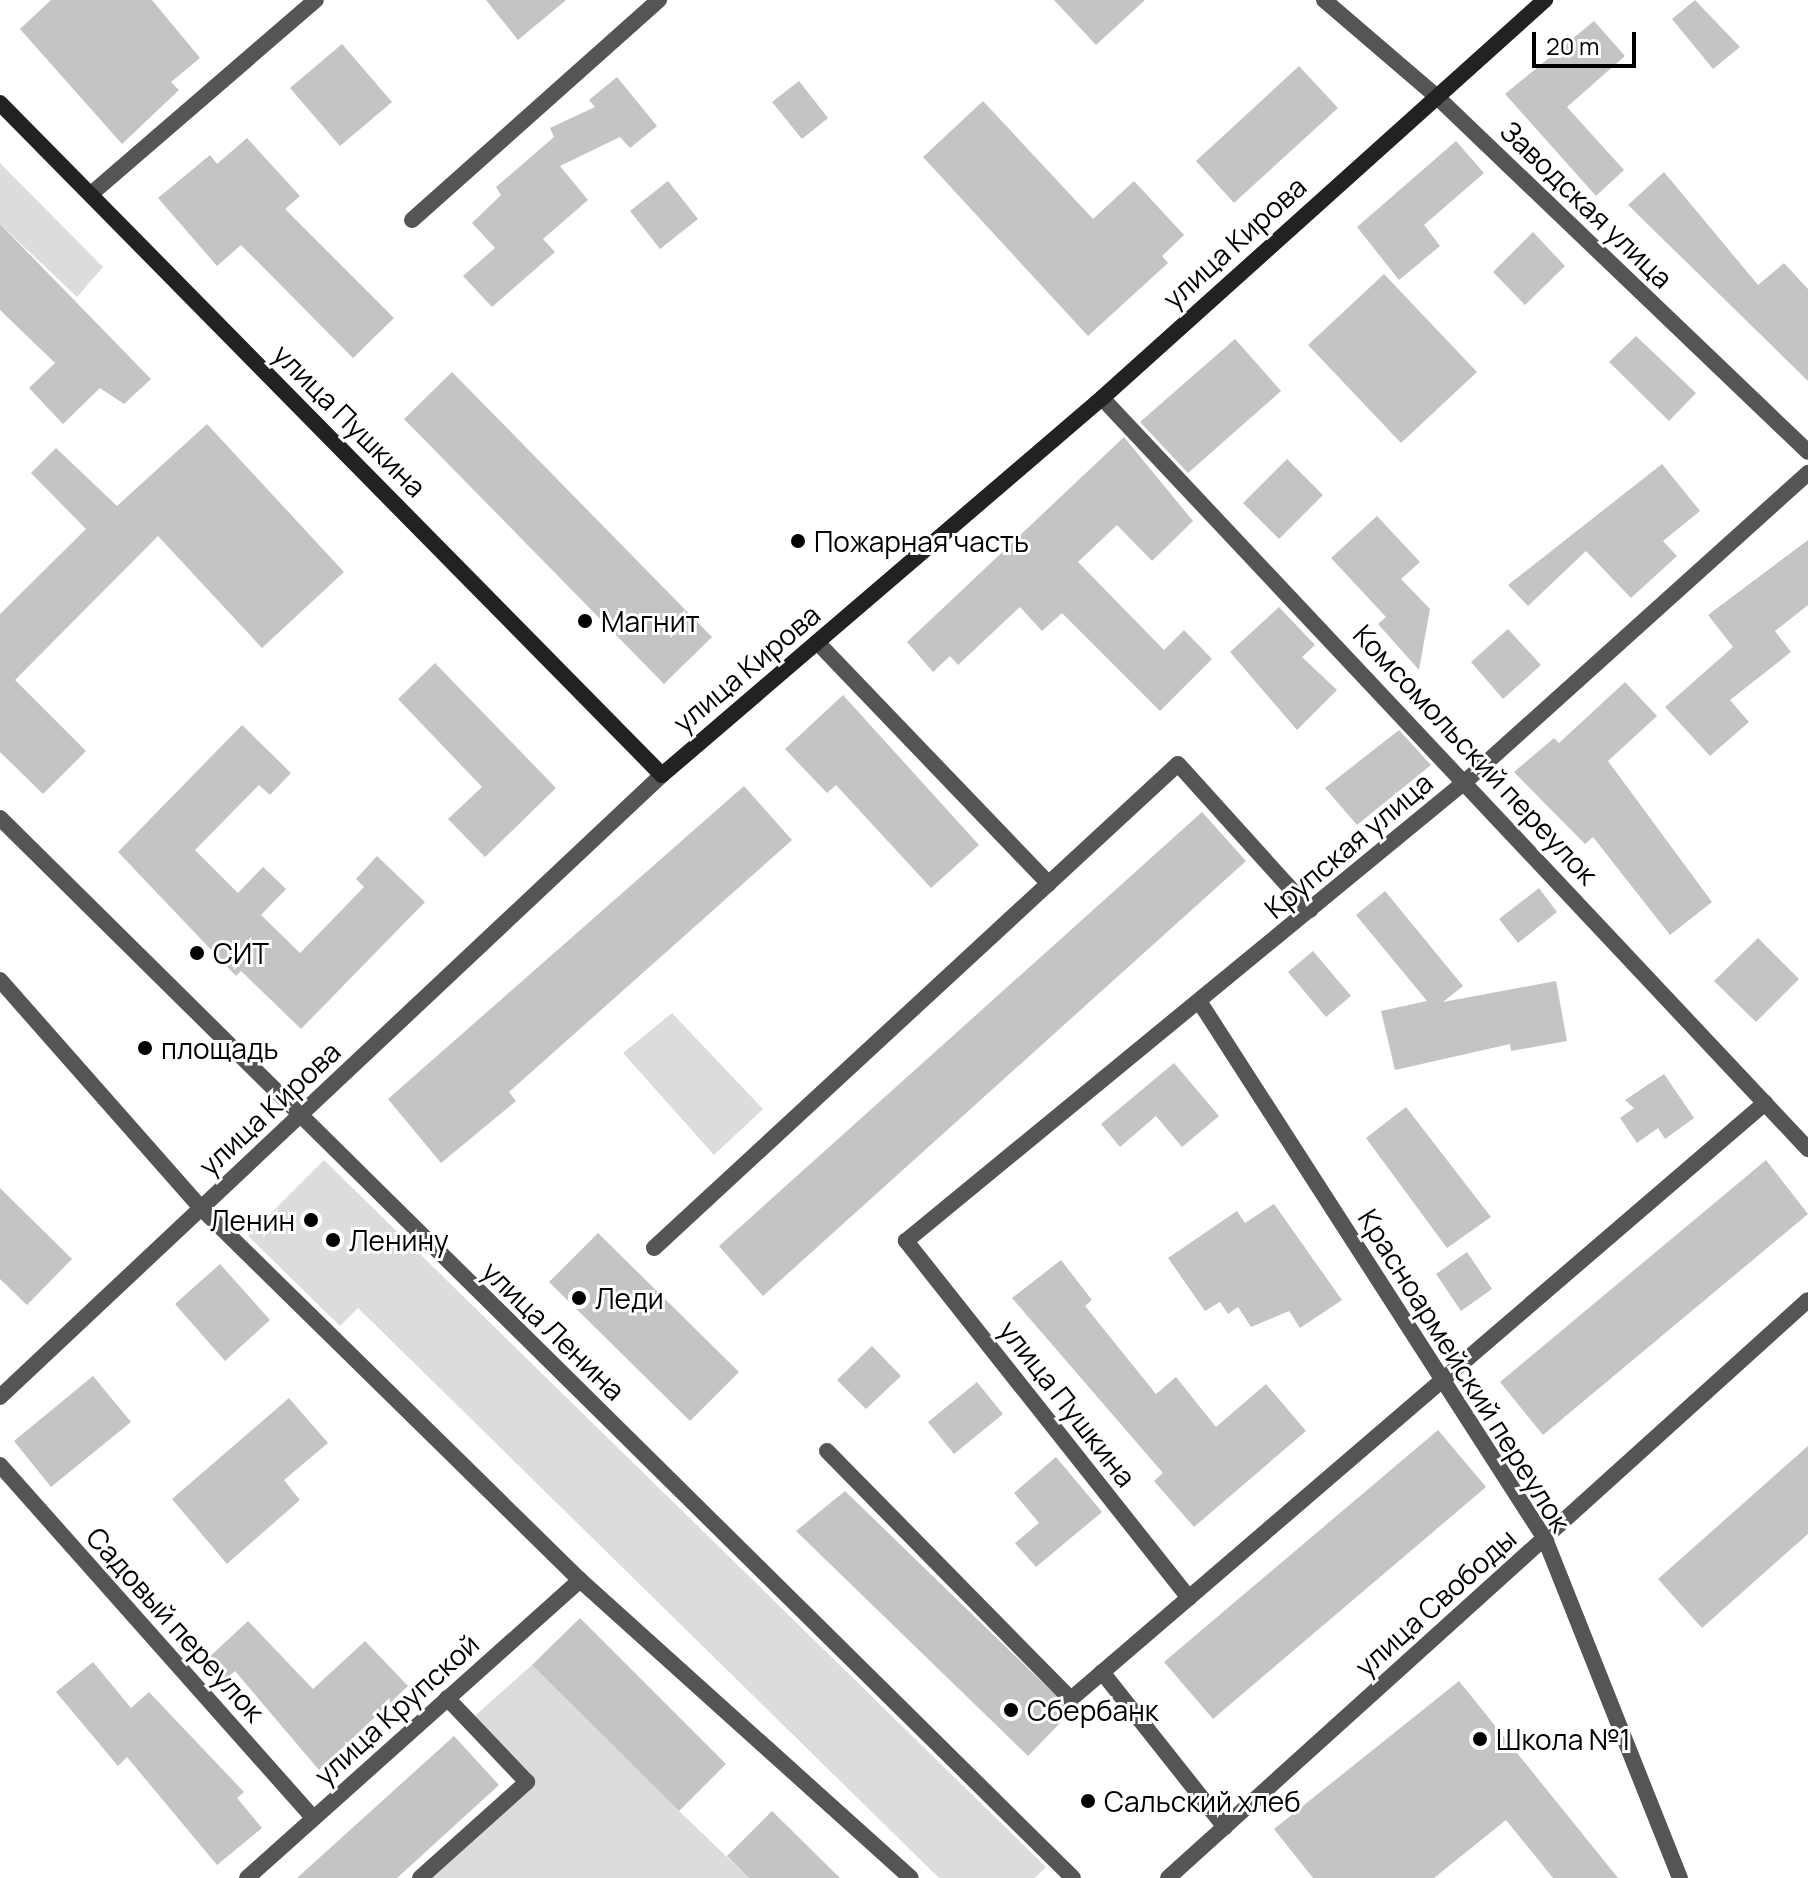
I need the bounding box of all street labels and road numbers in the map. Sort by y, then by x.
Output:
street label: Заводская улица [1494,114,1680,294]
street label: улица Кирова [1156,169,1312,315]
street label: улица Пушкина [267,337,433,503]
street label: улица Кирова [666,597,826,739]
street label: Комсомольский переулок [1347,617,1605,891]
street label: Крупская улица [1257,765,1439,925]
street label: улица Кирова [191,1034,347,1182]
street label: Красноармейский переулок [1352,1203,1578,1537]
street label: улица Ленина [476,1254,632,1406]
street label: улица Пушкина [993,1313,1143,1493]
street label: Садовый переулок [80,1520,272,1728]
street label: улица Свободы [1348,1521,1522,1683]
street label: улица Крупской [307,1626,485,1792]

